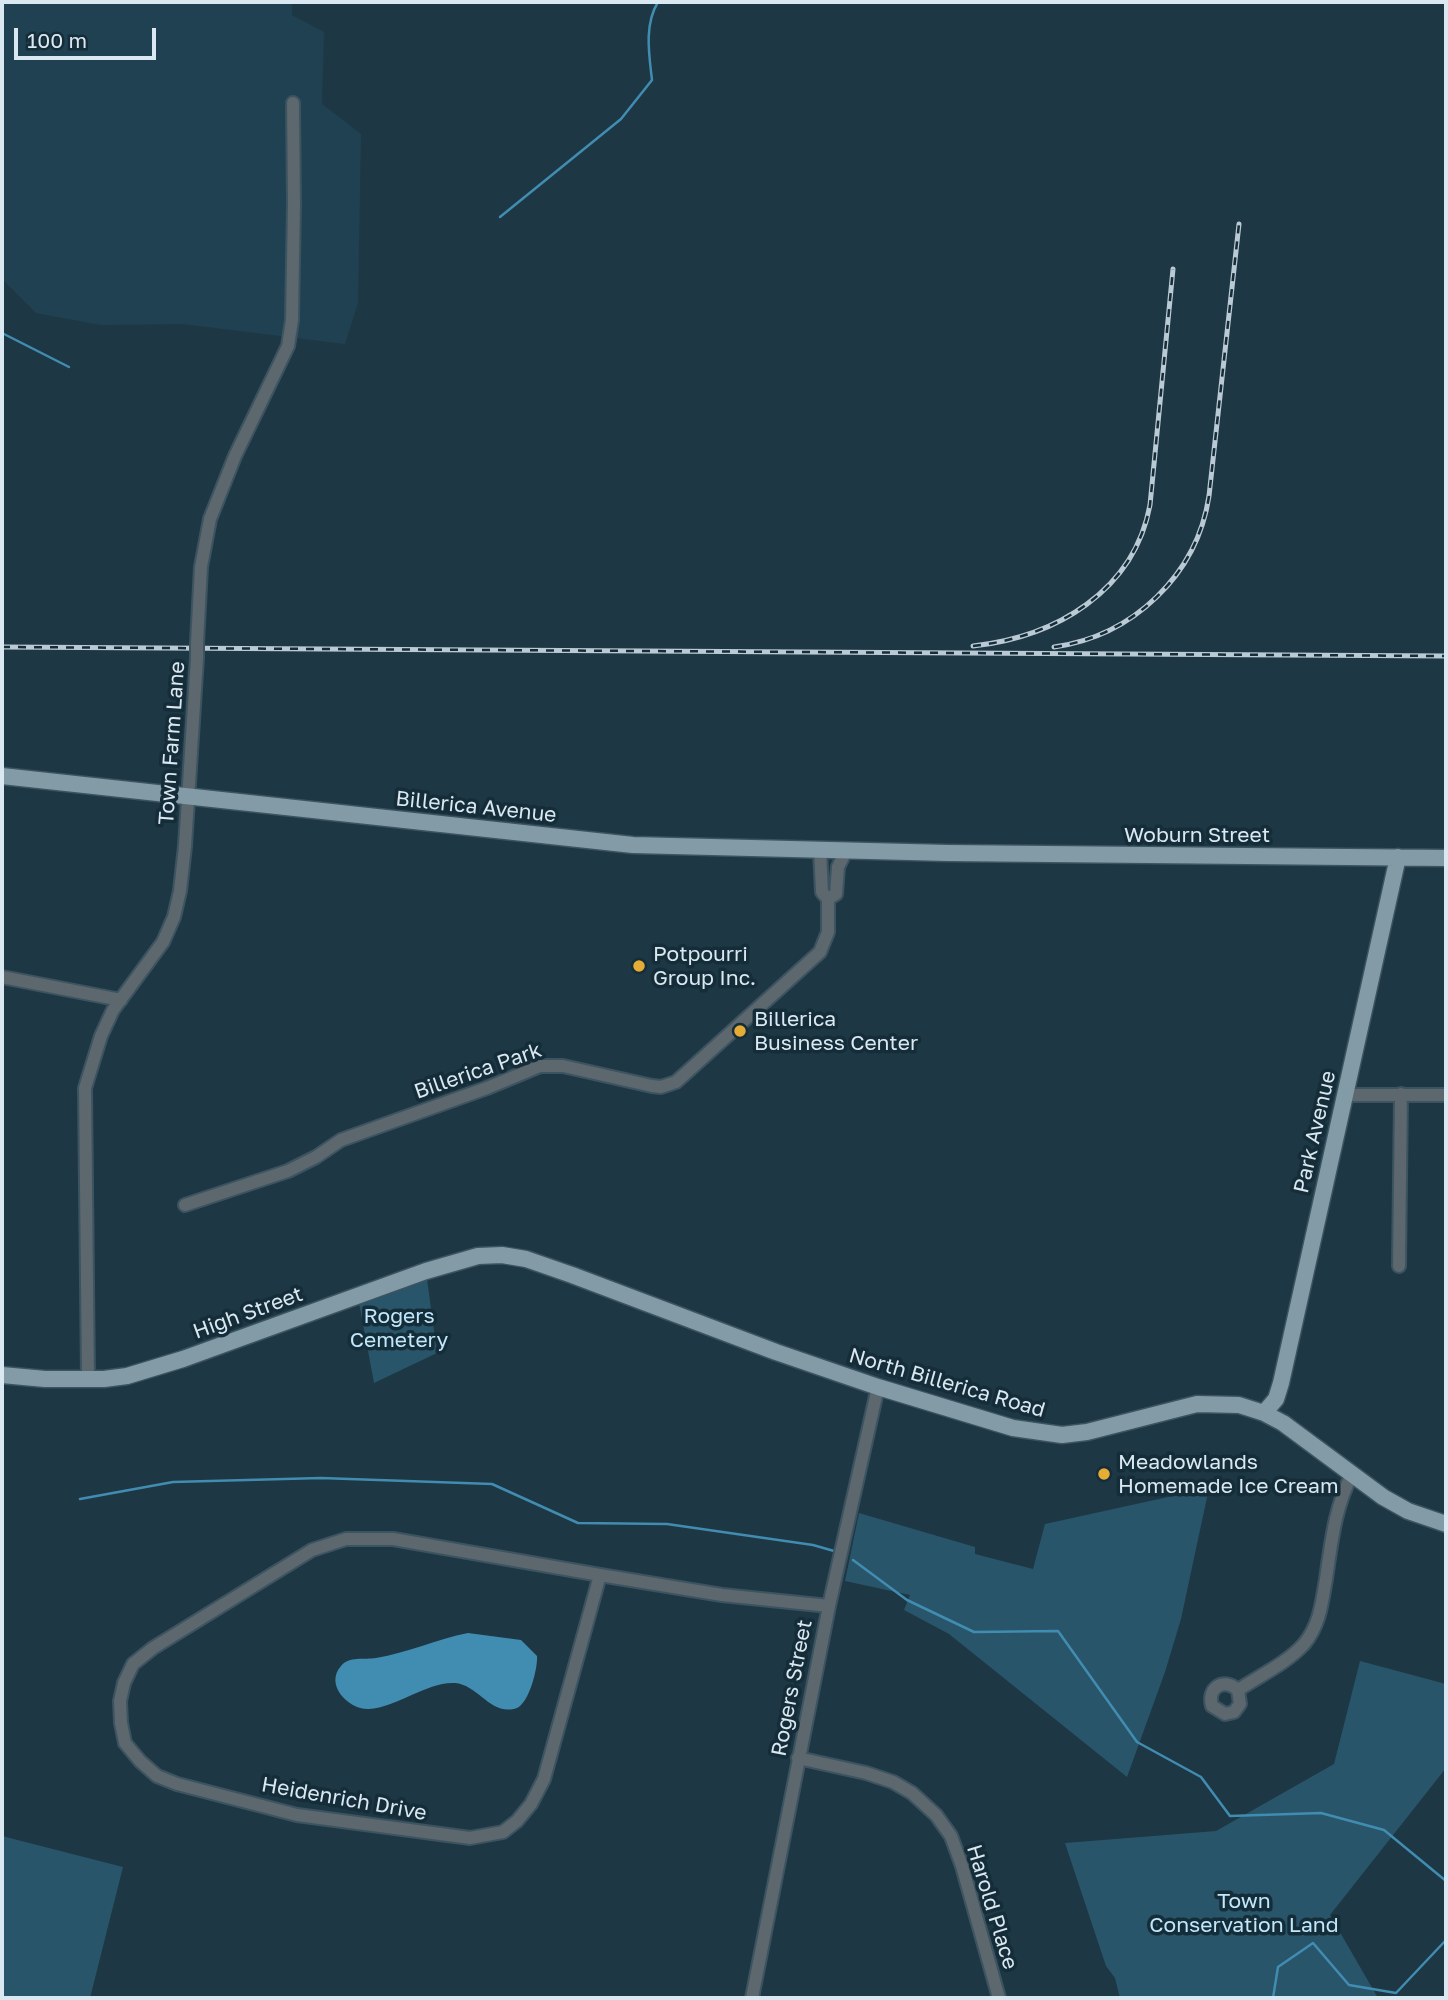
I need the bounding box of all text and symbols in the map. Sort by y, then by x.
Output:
scale bar [18,14,159,58]
text: 100 m [27,27,87,53]
street label: Town Farm Lane [154,660,190,826]
street label: Billerica Avenue [394,786,558,828]
street label: Woburn Street [1124,822,1270,848]
place label: Potpourri Group Inc. [653,941,756,991]
marker: Potpourri Group Inc. [631,958,647,974]
place label: Billerica Business Center [754,1006,918,1056]
marker: Billerica Business Center [732,1023,748,1039]
street label: Billerica Park [411,1037,545,1105]
street label: Park Avenue [1289,1068,1341,1196]
street label: High Street [190,1282,306,1344]
park label: Rogers Cemetery [350,1303,448,1353]
street label: North Billerica Road [846,1343,1048,1423]
place label: Meadowlands Homemade Ice Cream [1118,1449,1338,1499]
marker: Meadowlands Homemade Ice Cream [1096,1466,1112,1482]
street label: Rogers Street [766,1618,818,1758]
street label: Heidenrich Drive [259,1772,429,1826]
street label: Harold Place [961,1842,1023,1972]
park label: Town Conservation Land [1149,1888,1339,1938]

